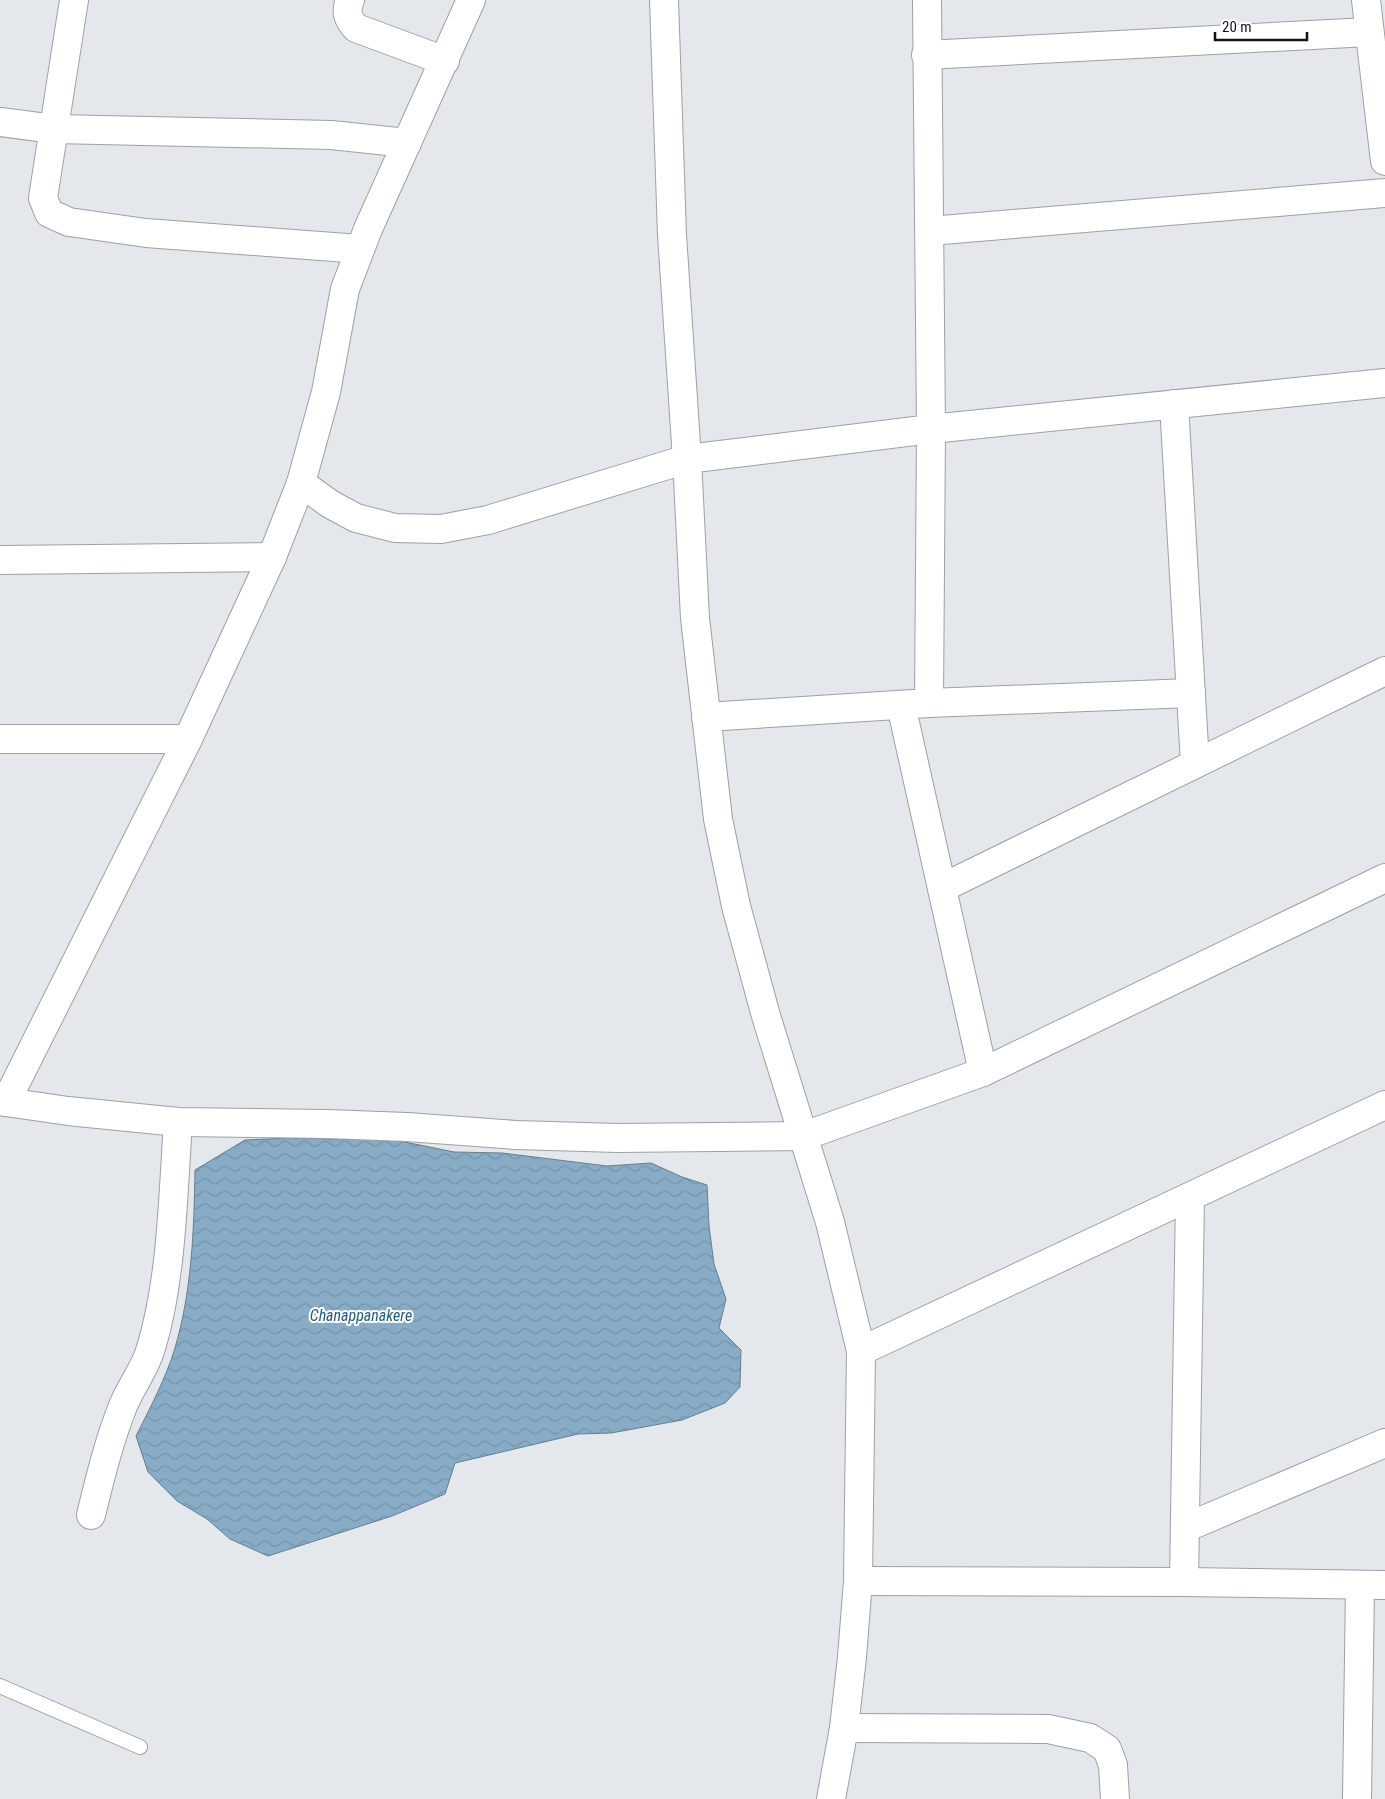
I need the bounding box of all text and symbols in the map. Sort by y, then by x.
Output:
scale bar [1215,10,1308,42]
text: 20 m [1222,18,1252,36]
water label: Chanappanakere [310,1306,412,1325]

